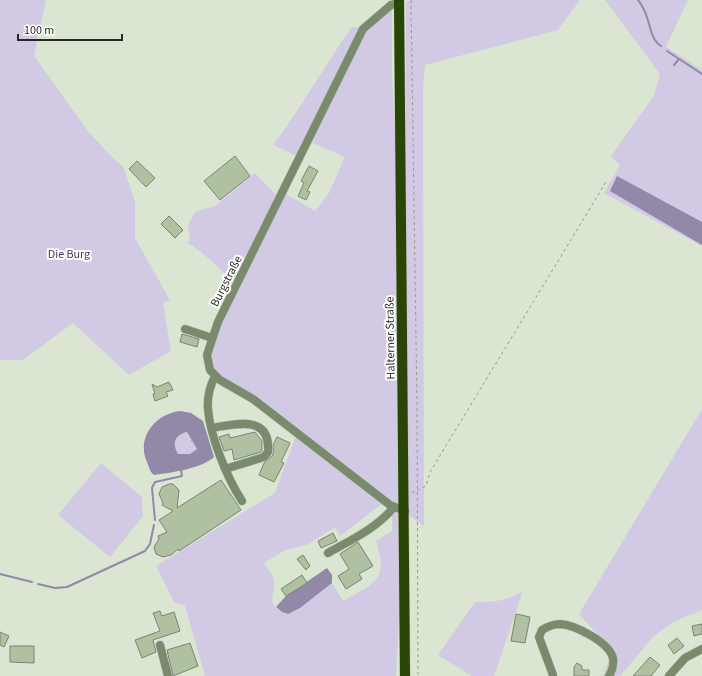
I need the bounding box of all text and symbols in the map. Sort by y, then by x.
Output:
scale bar [18,16,122,42]
text: 100 m [24,22,54,39]
park label: Die Burg [48,246,90,263]
street label: Burgstraße [206,253,247,310]
street label: Halterner Straße [381,296,400,380]

